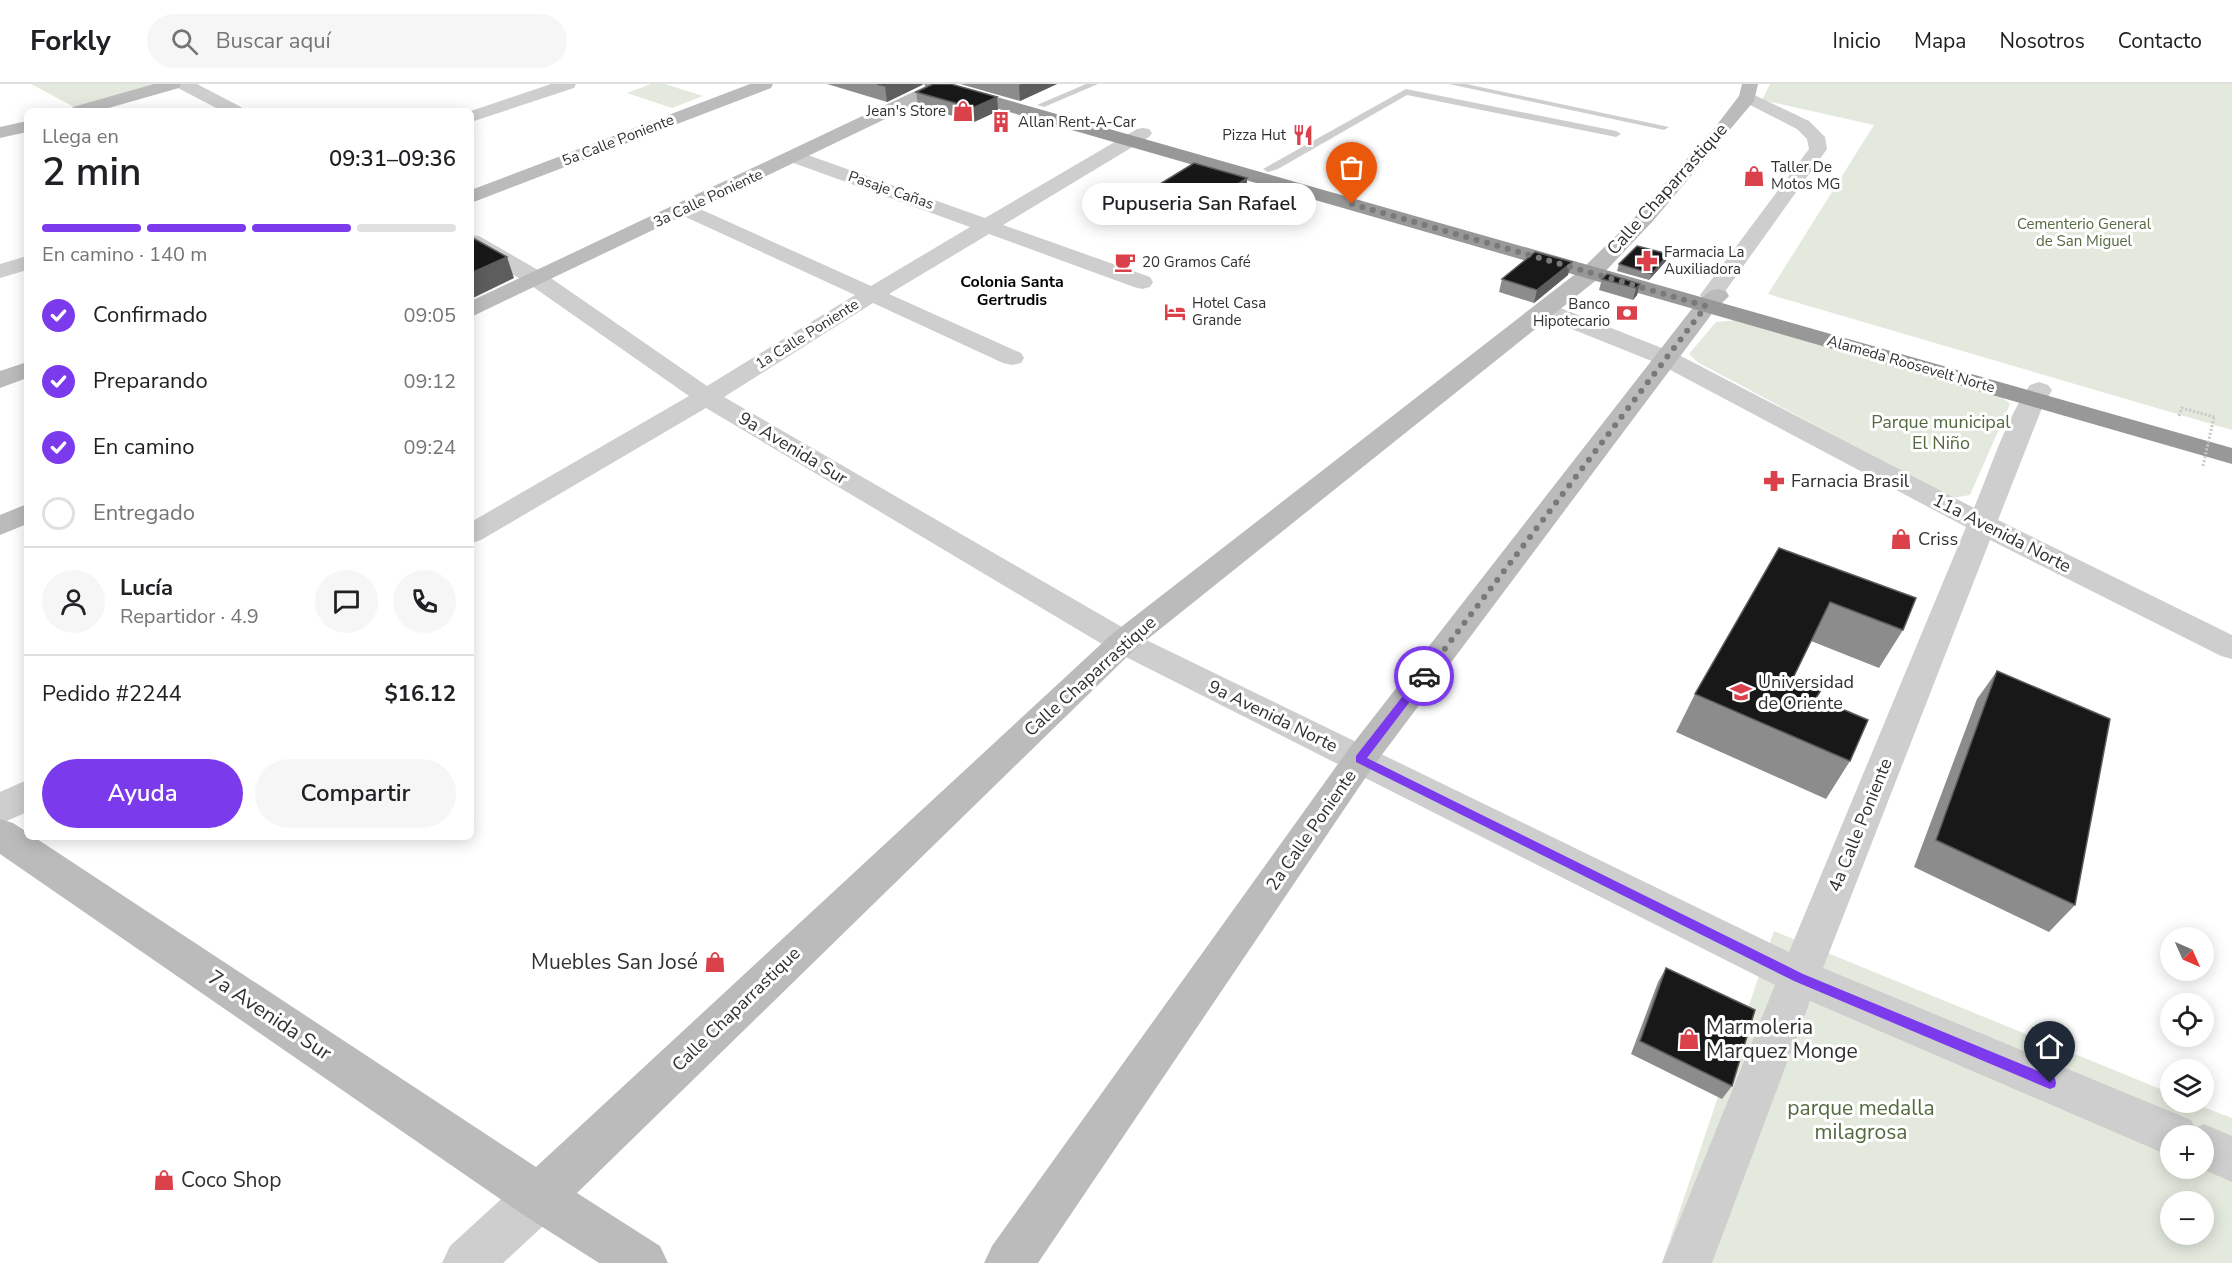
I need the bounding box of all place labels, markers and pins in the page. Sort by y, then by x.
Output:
shop icon: Jean's Store [951,99,975,123]
place label: Jean's Store [865,101,946,121]
building icon: Allan Rent-A-Car [989,110,1013,134]
place label: Allan Rent-A-Car [1018,112,1136,132]
restaurant icon: Pizza Hut [1291,123,1315,147]
place label: Pizza Hut [1222,125,1287,145]
pin [1326,142,1377,204]
place label: Taller De Motos MG [1771,157,1840,194]
shop icon: Taller De Motos MG [1742,164,1766,188]
callout: Pupuseria San Rafael [1082,183,1316,225]
place label: Farmacia La Auxiliadora [1664,242,1744,279]
pharmacy icon: Farmacia La Auxiliadora [1635,249,1659,273]
cafe icon: 20 Gramos Café [1113,250,1137,274]
place label: 20 Gramos Café [1142,252,1251,272]
place label: Hotel Casa Grande [1192,293,1266,330]
place label: Banco Hipotecario [1533,294,1610,331]
hotel icon: Hotel Casa Grande [1163,300,1187,324]
bank icon: Banco Hipotecario [1615,301,1639,325]
pharmacy icon: Farnacia Brasil [1762,469,1786,493]
place label: Farnacia Brasil [1791,469,1910,493]
shop icon: Criss [1889,527,1913,551]
place label: Criss [1918,527,1958,551]
place label: Universidad de Oriente [1758,670,1854,715]
school or university icon: Universidad de Oriente [1729,680,1753,704]
place label: Muebles San José [531,948,698,976]
shop icon: Muebles San José [703,950,727,974]
place label: Marmoleria Marquez Monge [1706,1013,1858,1065]
pin [2024,1021,2075,1083]
shop icon: Marmoleria Marquez Monge [1677,1027,1701,1051]
place label: Coco Shop [181,1166,281,1194]
shop icon: Coco Shop [152,1168,176,1192]

